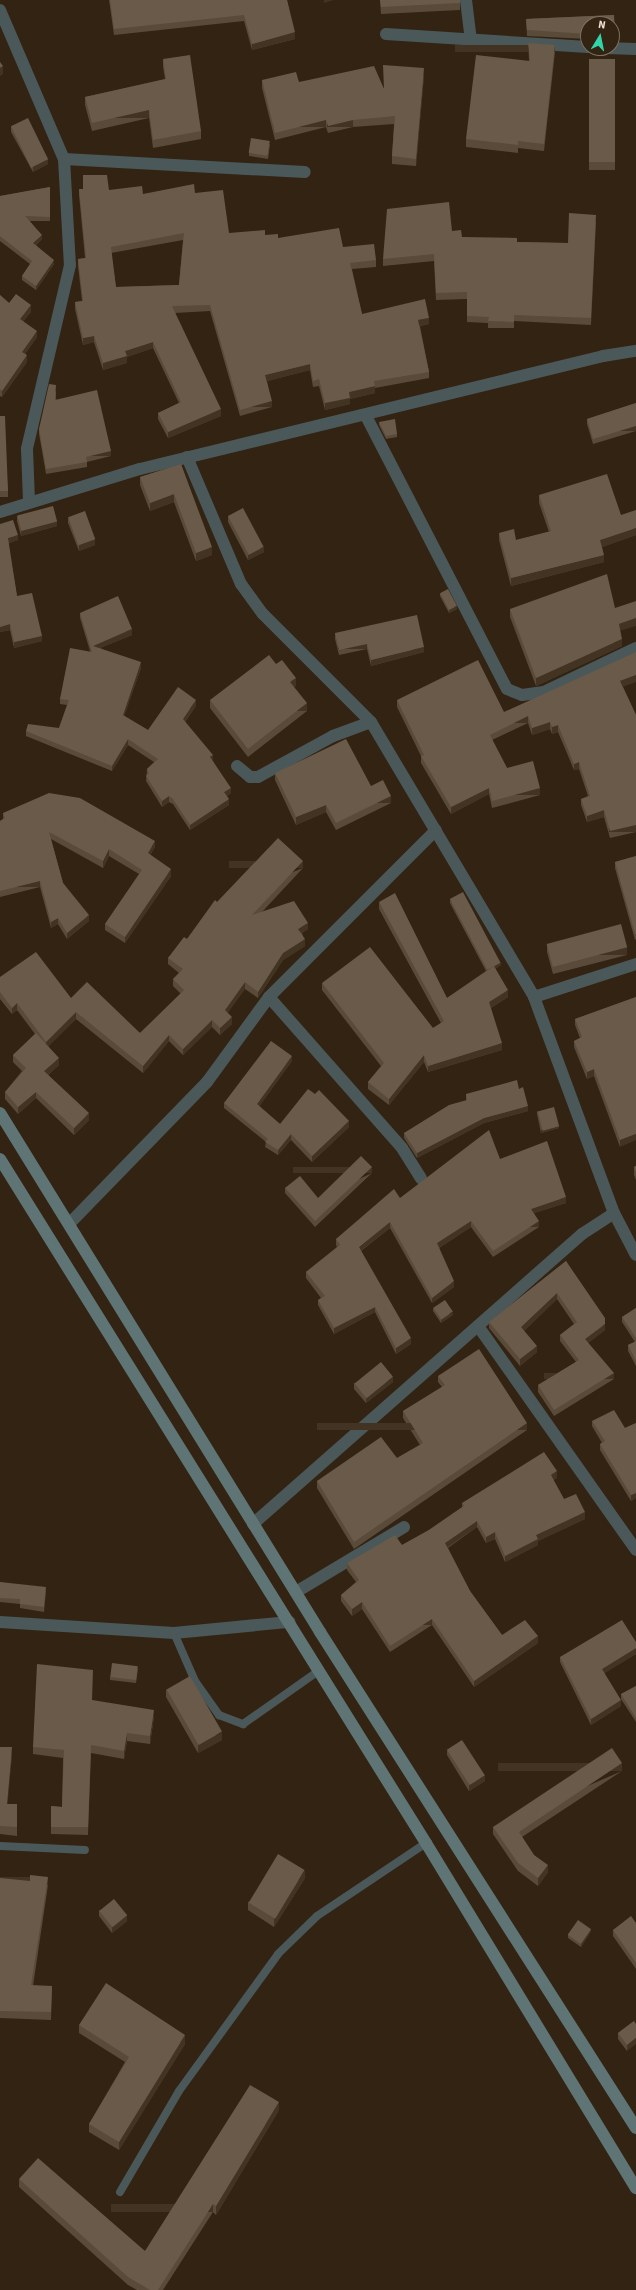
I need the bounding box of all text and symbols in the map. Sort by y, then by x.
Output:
north arrow [580,16,620,56]
text: N [597,17,607,33]

